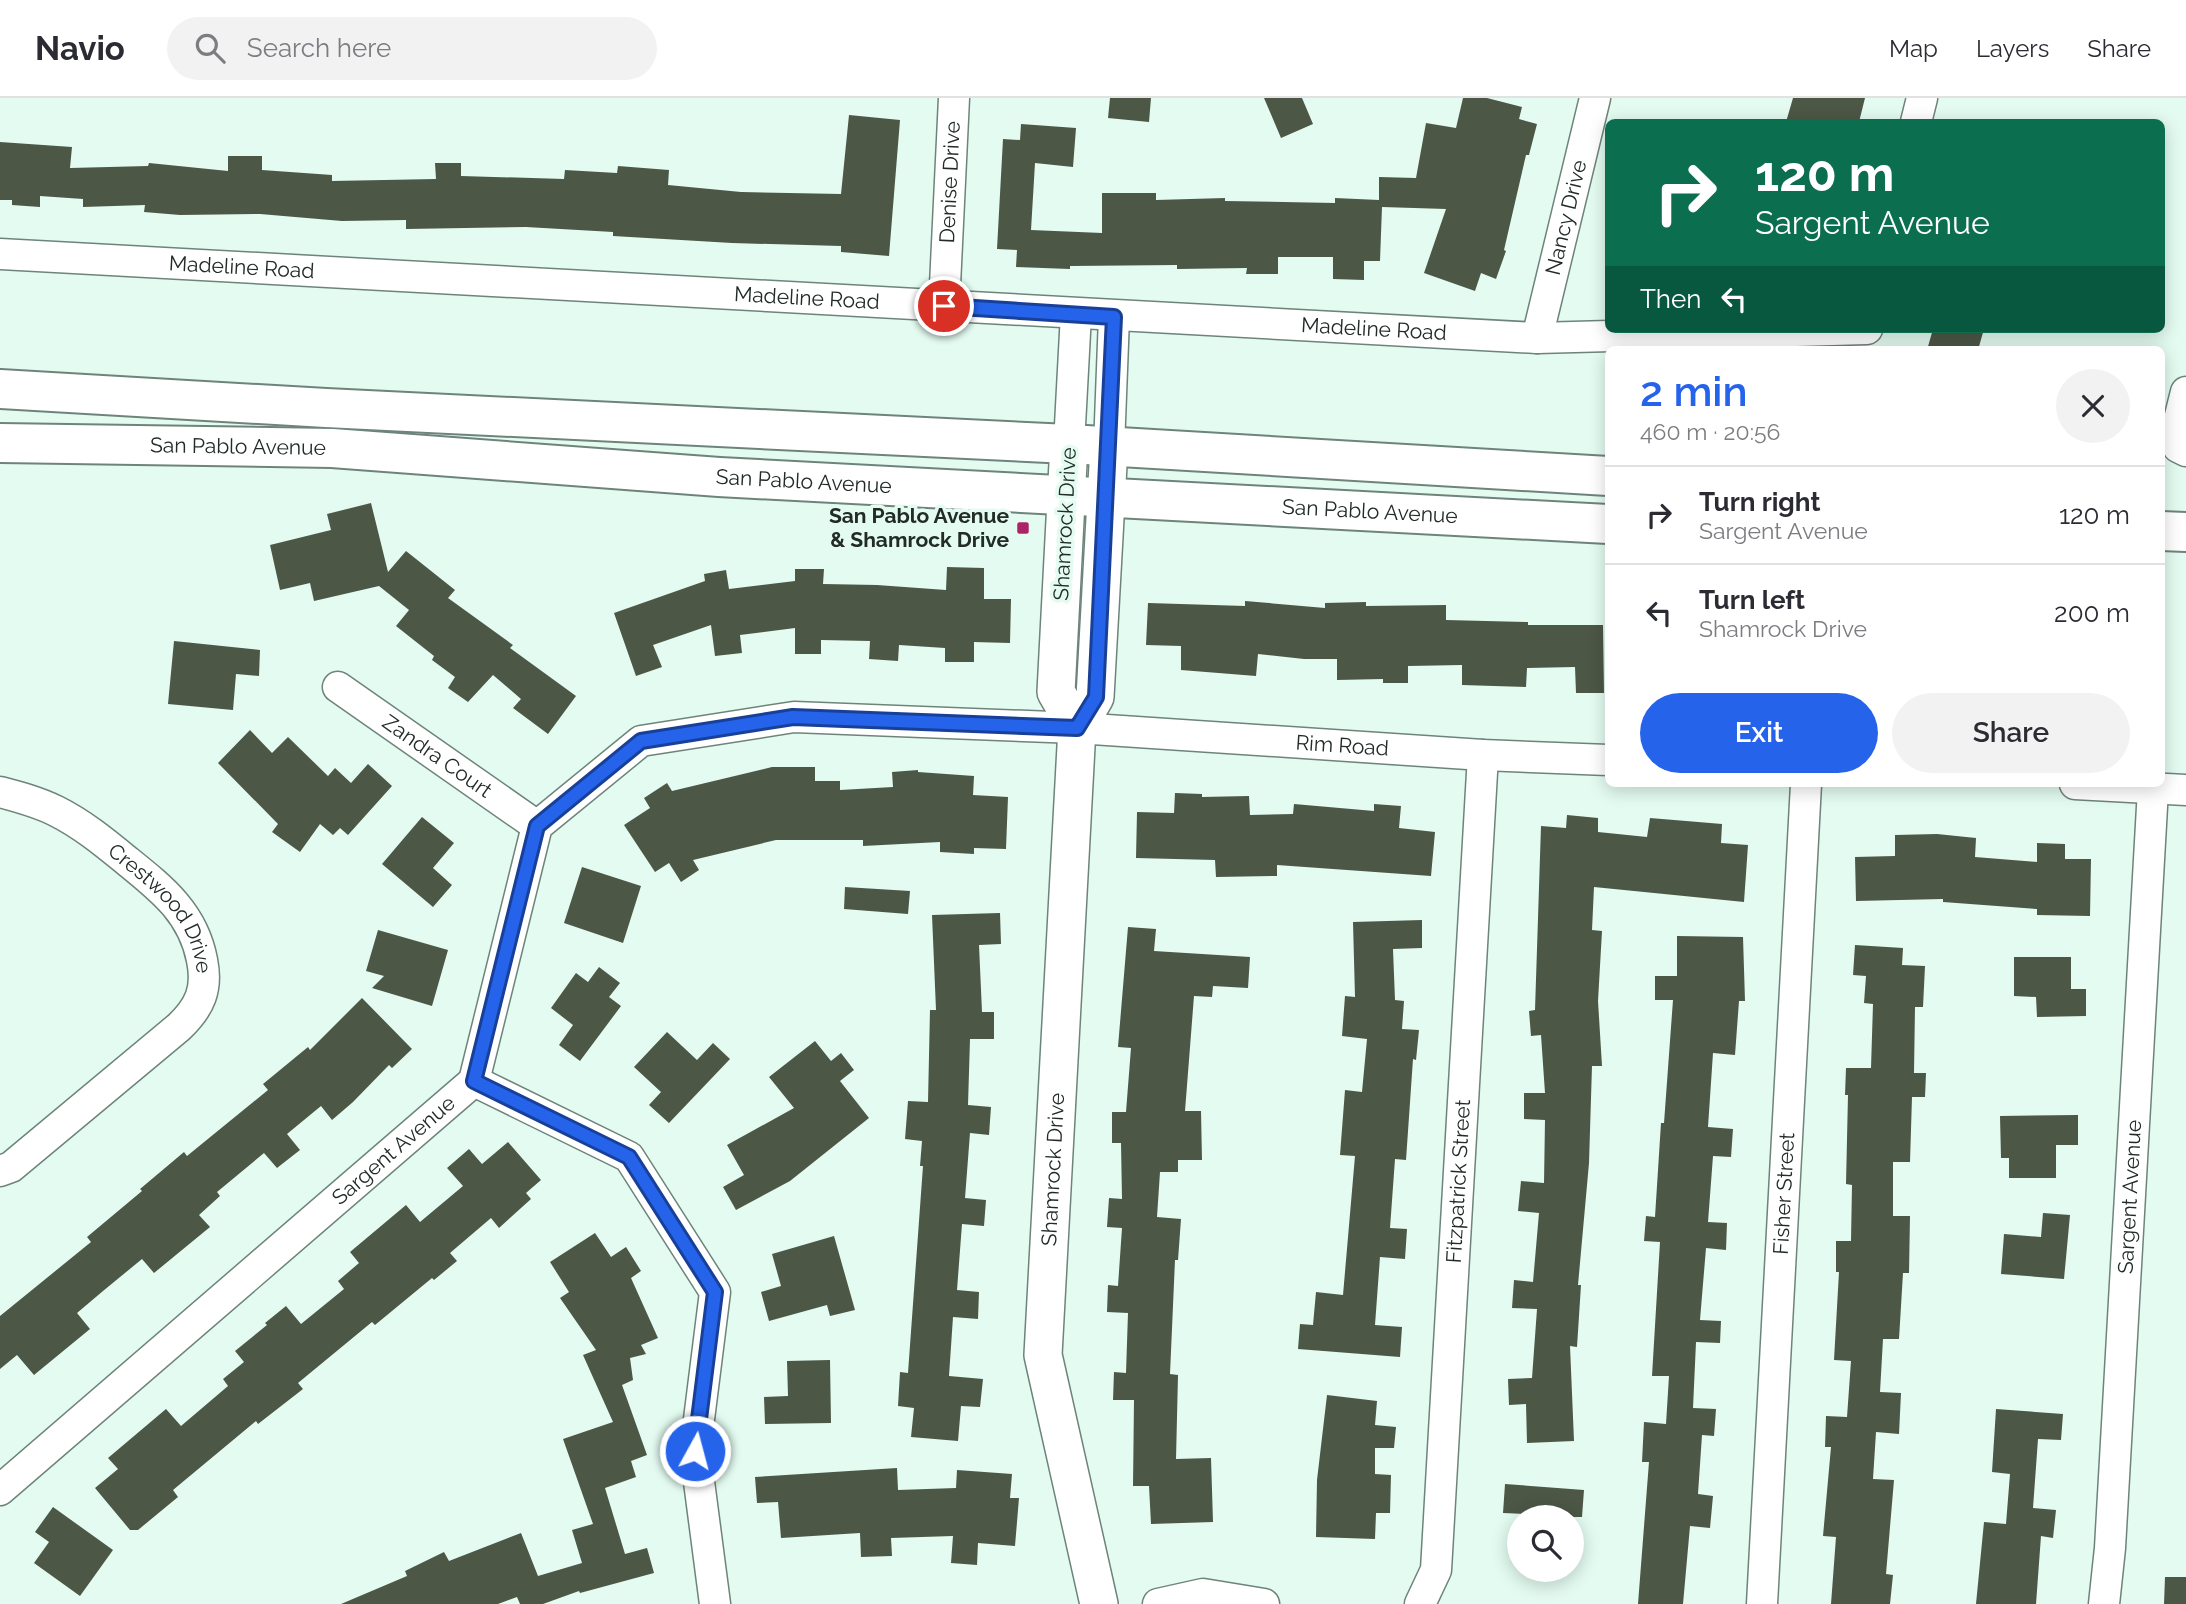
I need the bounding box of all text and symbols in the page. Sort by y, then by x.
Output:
search box [167,17,657,80]
text: Navio [35,29,125,68]
icon: search [191,29,229,67]
text: Search here [247,33,391,63]
text: Map [1889,34,1938,63]
text: Layers [1976,34,2049,63]
text: Share [2087,34,2151,63]
street label: Denise Drive [934,121,965,244]
text: 120 m [1755,145,1894,202]
icon: right [1640,147,1731,238]
street label: Nancy Drive [1540,157,1592,277]
text: Sargent Avenue [1755,204,1990,241]
street label: Madeline Road [168,250,315,283]
pin [914,276,974,336]
icon: left [1715,280,1753,318]
street label: Madeline Road [733,281,880,314]
text: Then [1640,284,1701,314]
icon: arrive [925,287,963,325]
street label: Madeline Road [1301,312,1447,345]
text: 2 min [1640,367,1748,416]
button: close [2056,369,2130,443]
text: 460 m · 20:56 [1640,418,1780,445]
street label: San Pablo Avenue [150,432,326,460]
street label: Shamrock Drive [1048,447,1081,601]
street label: San Pablo Avenue [715,464,892,498]
text: Turn right [1699,487,1820,517]
street label: San Pablo Avenue [1282,494,1458,528]
icon: right [1640,496,1678,534]
text: 120 m [2059,500,2130,530]
place label: San Pablo Avenue & Shamrock Drive [829,503,1009,552]
text: Sargent Avenue [1699,517,1868,544]
marker: San Pablo Avenue & Shamrock Drive [1015,520,1031,536]
text: Turn left [1699,585,1805,615]
icon: left [1640,594,1678,632]
text: 200 m [2054,598,2130,628]
text: Shamrock Drive [1699,615,1867,642]
button: Exit [1640,693,1878,773]
button: Share [1892,693,2130,773]
street label: Zandra Court [378,709,497,803]
street label: Rim Road [1295,730,1390,761]
street label: Crestwood Drive [103,838,217,975]
street label: Sargent Avenue [327,1090,460,1210]
street label: Shamrock Drive [1036,1092,1069,1247]
street label: Fitzpatrick Street [1441,1099,1475,1264]
street label: Sargent Avenue [2113,1119,2146,1275]
street label: Fisher Street [1768,1132,1799,1255]
position arrow [658,1414,732,1488]
map controls [1507,1505,1584,1582]
button: search [1507,1505,1584,1582]

